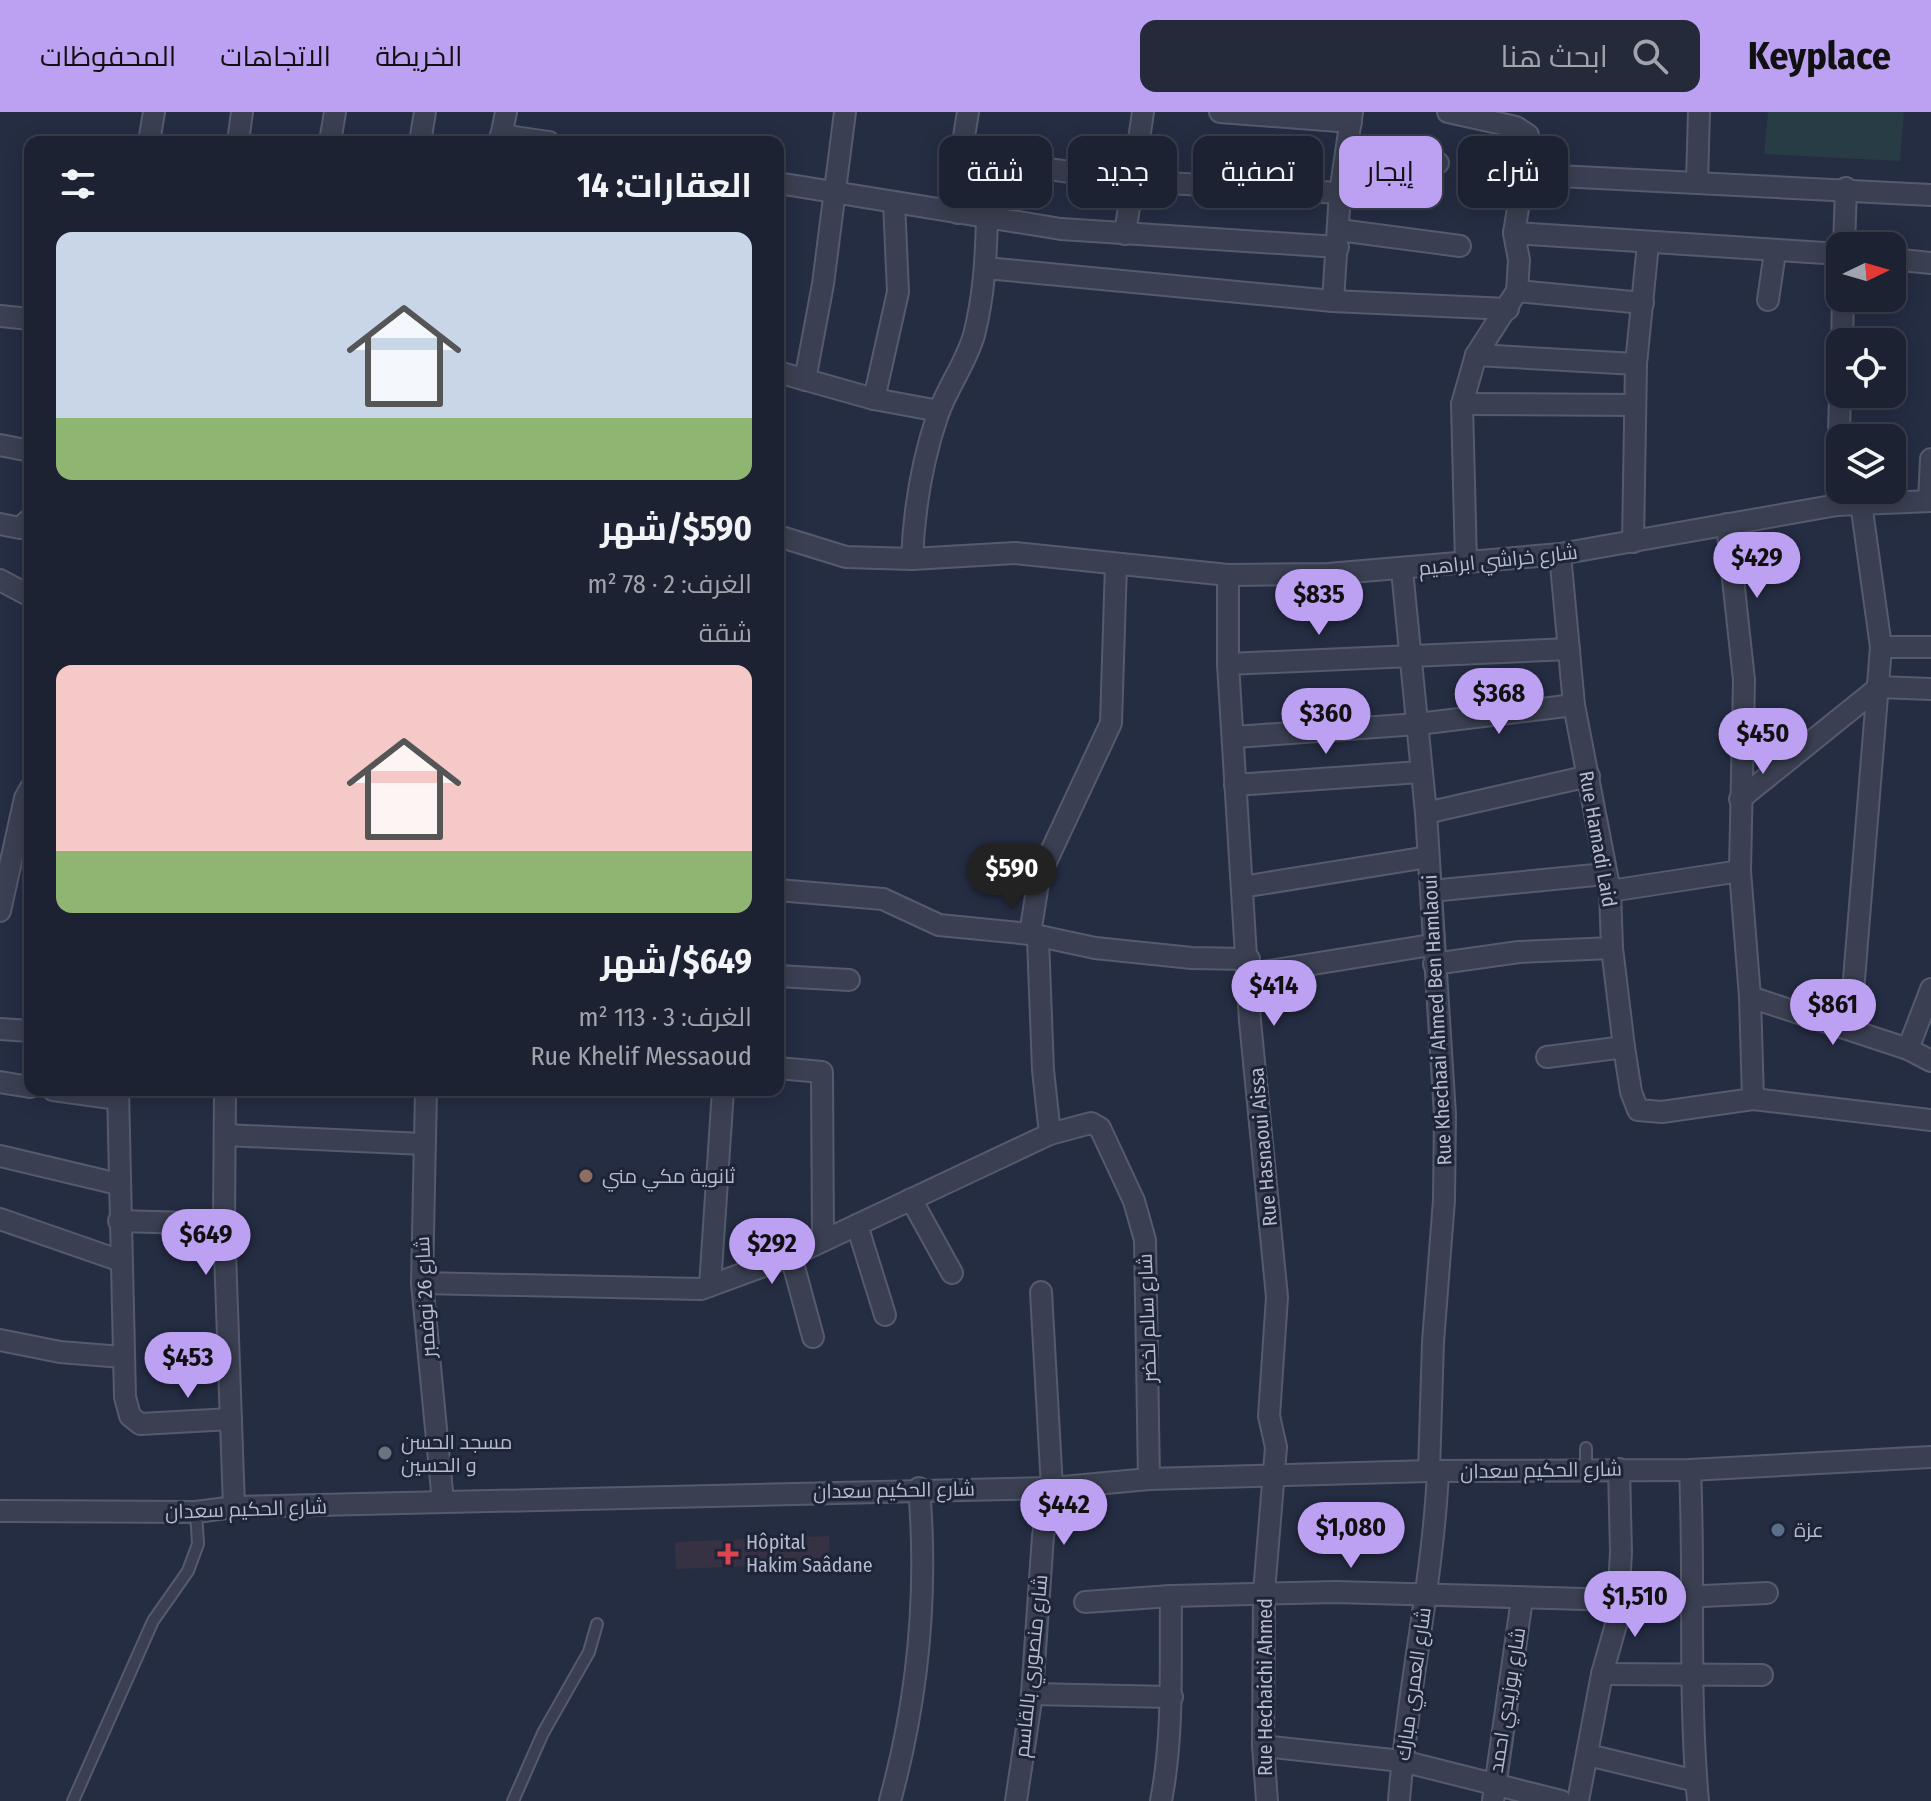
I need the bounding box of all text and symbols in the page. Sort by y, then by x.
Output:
search box [1140,20,1700,92]
text: Keyplace [1748,33,1891,79]
icon: search [1628,34,1672,78]
text: ابحث هنا [1500,39,1608,75]
text: المحفوظات [40,40,176,73]
text: الاتجاهات [220,40,331,73]
text: الخريطة [375,40,463,73]
chip: شقة [939,136,1052,208]
chip: جديد [1068,136,1177,208]
chip: تصفية [1193,136,1323,208]
chip: إيجار [1339,136,1442,208]
chip: شراء [1458,136,1568,208]
icon: filters [56,162,100,206]
text: العقارات: 14 [577,165,752,206]
north arrow [1826,232,1906,312]
map controls [1826,232,1906,504]
icon: home [332,284,476,428]
button: locate [1826,328,1906,408]
button: layers [1826,424,1906,504]
text: $590/شهر [600,508,752,549]
pin: $429 [1710,532,1804,600]
street label: شارع خراشي ابراهيم [1417,540,1579,583]
text: $429 [1731,542,1783,573]
text: الغرف: 2 · 78 m² [587,569,752,600]
pin: $835 [1272,569,1366,637]
text: $835 [1293,579,1345,610]
text: شقة [699,618,752,649]
pin: $368 [1452,668,1546,736]
text: $368 [1473,678,1525,709]
pin: $360 [1279,688,1373,756]
text: $360 [1299,698,1353,729]
pin: $450 [1716,708,1810,776]
icon: home [332,717,476,861]
text: $450 [1736,718,1790,749]
street label: Rue Hamadi Laid [1574,769,1622,909]
pin: $590 [965,843,1059,911]
text: $590 [986,853,1038,884]
street label: Rue Khechaai Ahmed Ben Hamlaoui [1417,874,1457,1166]
text: $649/شهر [600,941,752,982]
pin: $414 [1227,960,1321,1028]
text: $414 [1250,970,1298,1001]
pin: $861 [1786,979,1880,1047]
text: $861 [1808,989,1858,1020]
text: الغرف: 3 · 113 m² [579,1002,752,1033]
text: Rue Khelif Messaoud [530,1041,752,1072]
street label: Rue Hasnaoui Aissa [1244,1067,1282,1227]
place label: ثانوية مكي مني [602,1164,736,1192]
marker: ثانوية مكي مني [577,1167,595,1185]
pin: $649 [159,1209,253,1277]
pin: $292 [725,1218,819,1286]
text: $649 [180,1219,232,1250]
text: $292 [747,1228,797,1259]
street label: شارع 26 نوفمبر [410,1236,442,1359]
street label: شارع سالم لخضر [1133,1253,1163,1384]
pin: $453 [141,1332,235,1400]
text: $453 [163,1342,213,1373]
place label: مسجد الحسن و الحسين [401,1430,512,1478]
marker: مسجد الحسن و الحسين [376,1444,394,1462]
street label: شارع الحكيم سعدان [1460,1457,1622,1485]
street label: شارع الحكيم سعدان [813,1477,975,1505]
pin: $442 [1017,1479,1111,1547]
text: $442 [1038,1489,1090,1520]
street label: شارع الحكيم سعدان [165,1494,327,1526]
pin: $1,080 [1286,1502,1416,1570]
text: $1,080 [1316,1512,1386,1543]
place label: عزة [1794,1518,1824,1542]
marker: عزة [1769,1521,1787,1539]
place label: Hôpital Hakim Saâdane [746,1530,873,1577]
marker: Hôpital Hakim Saâdane [717,1543,739,1565]
pin: $1,510 [1570,1571,1700,1639]
street label: شارع منصوري بالقاسم [1009,1573,1057,1759]
text: $1,510 [1602,1581,1668,1612]
street label: Rue Hechaichi Ahmed [1253,1598,1277,1776]
street label: شارع العمري مبارك [1390,1606,1440,1763]
street label: شارع بوزيدي احمد [1484,1626,1534,1775]

